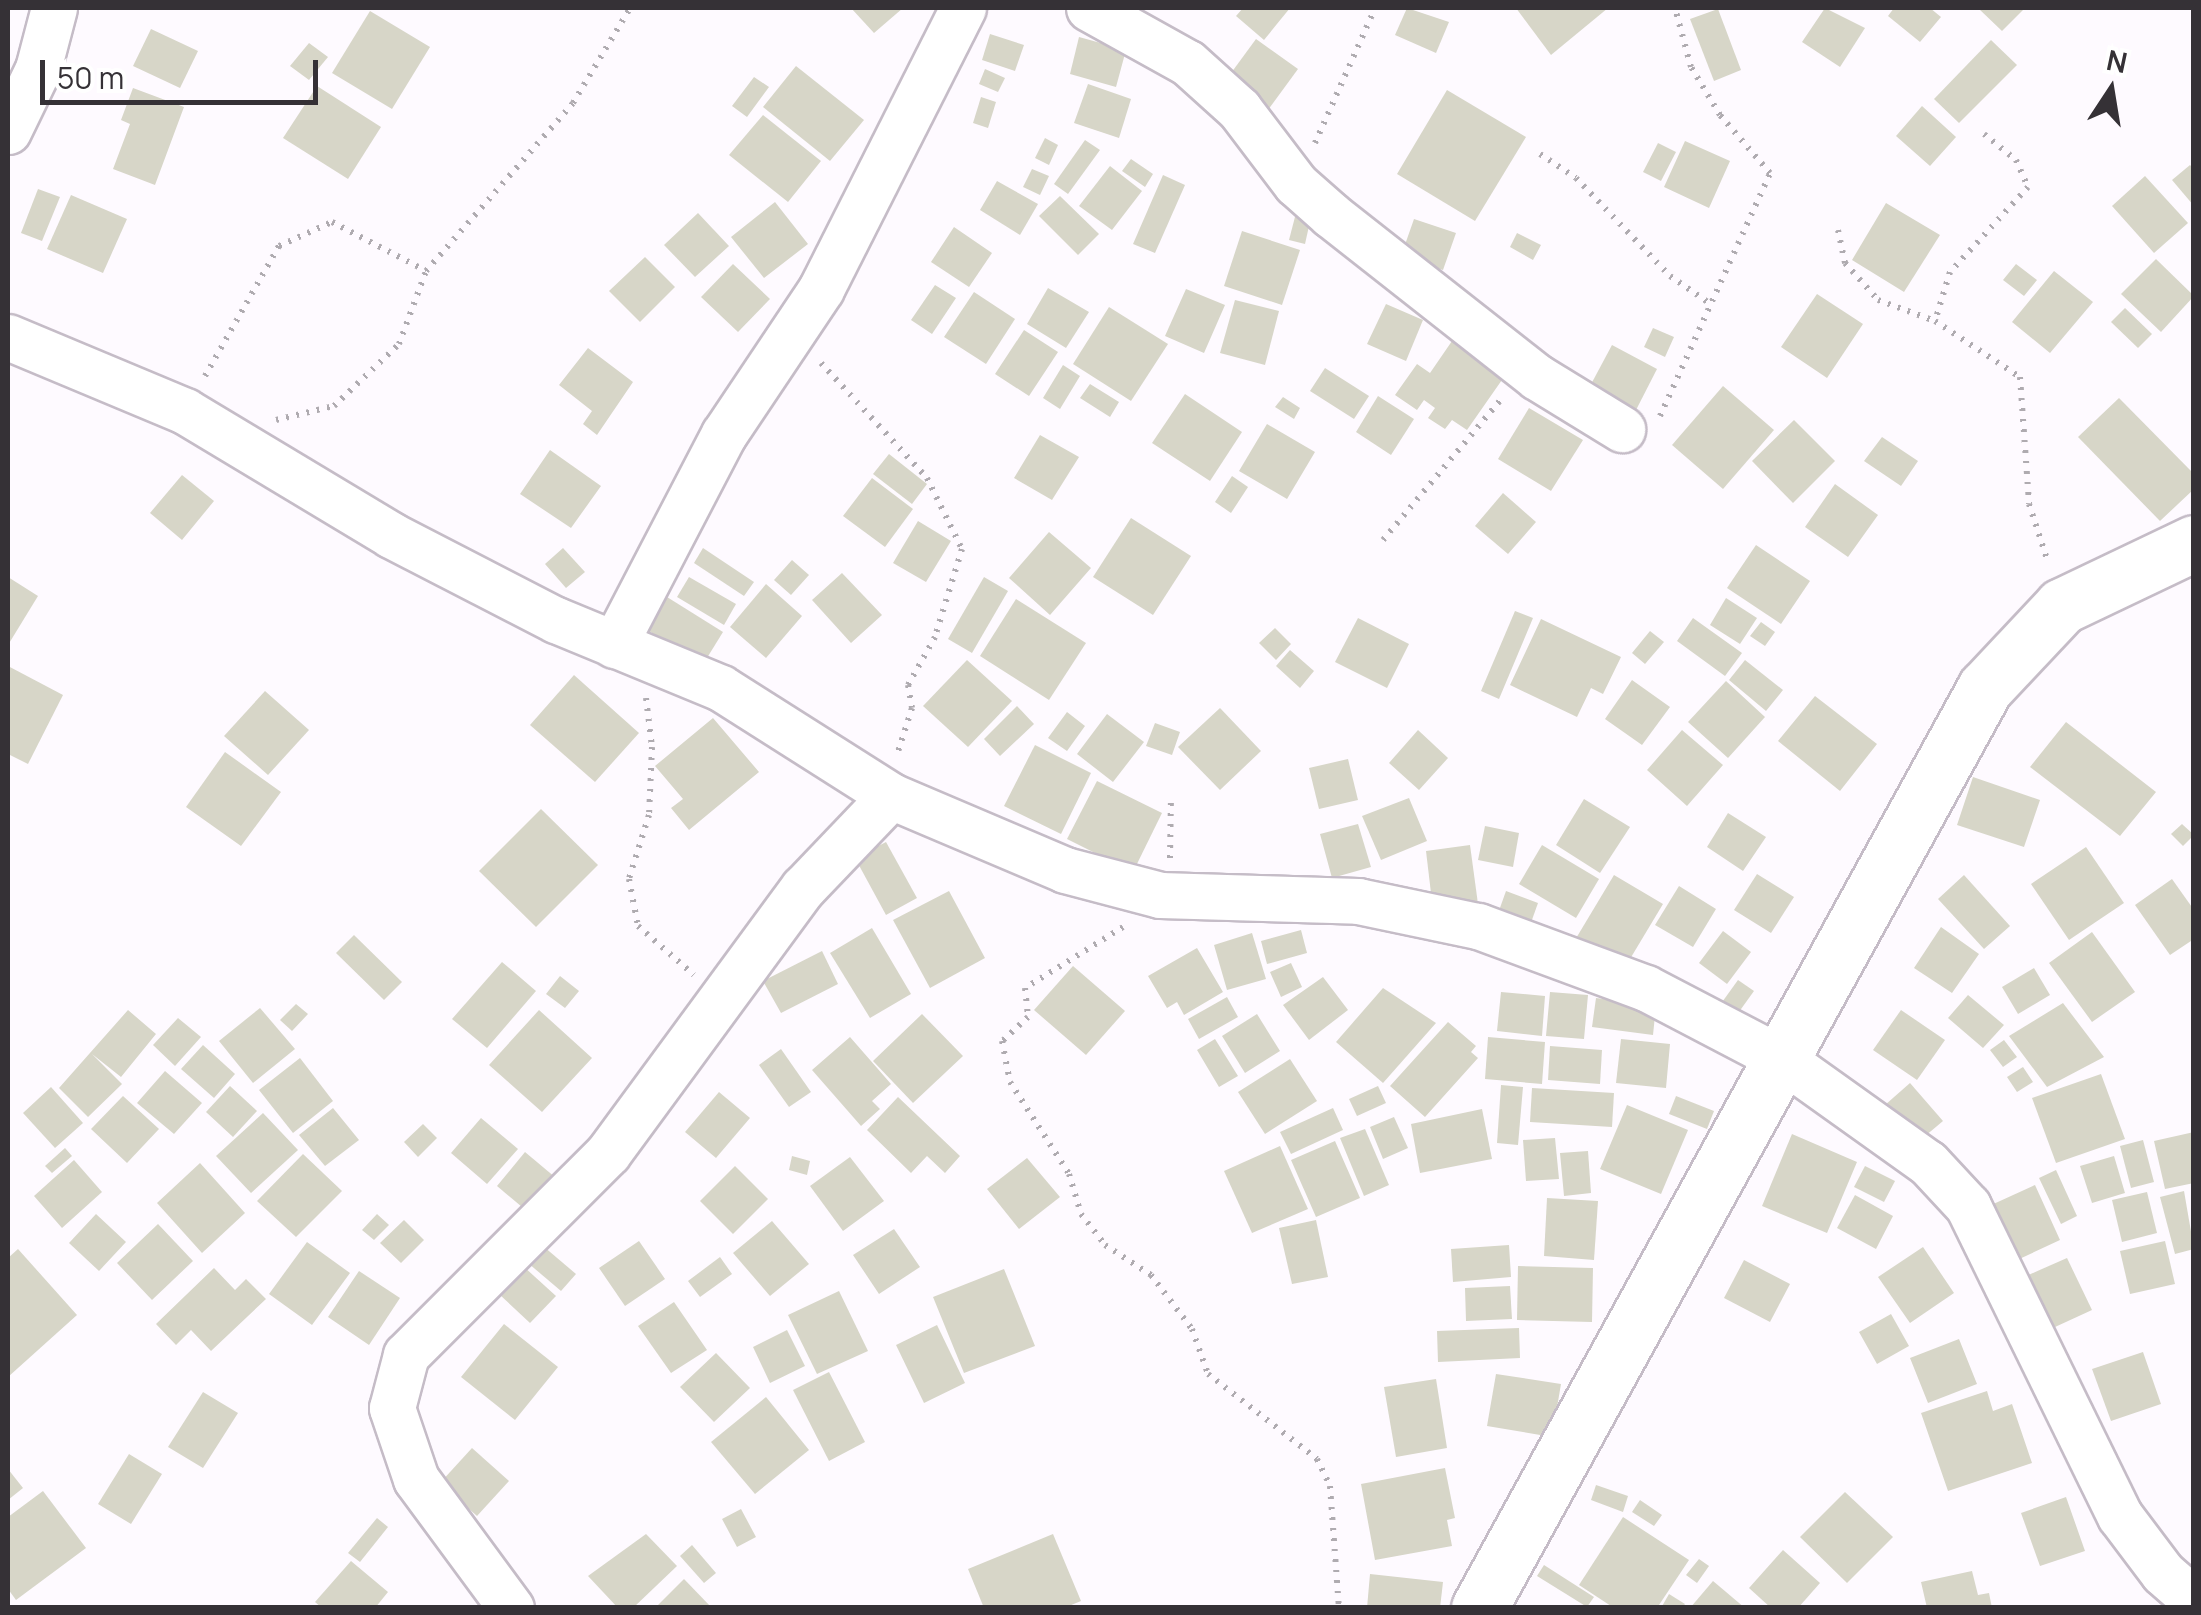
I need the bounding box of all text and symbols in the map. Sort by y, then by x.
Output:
scale bar [45,40,322,102]
north arrow [2061,40,2161,140]
text: N [2103,40,2131,81]
text: 50 m [57,57,124,98]

